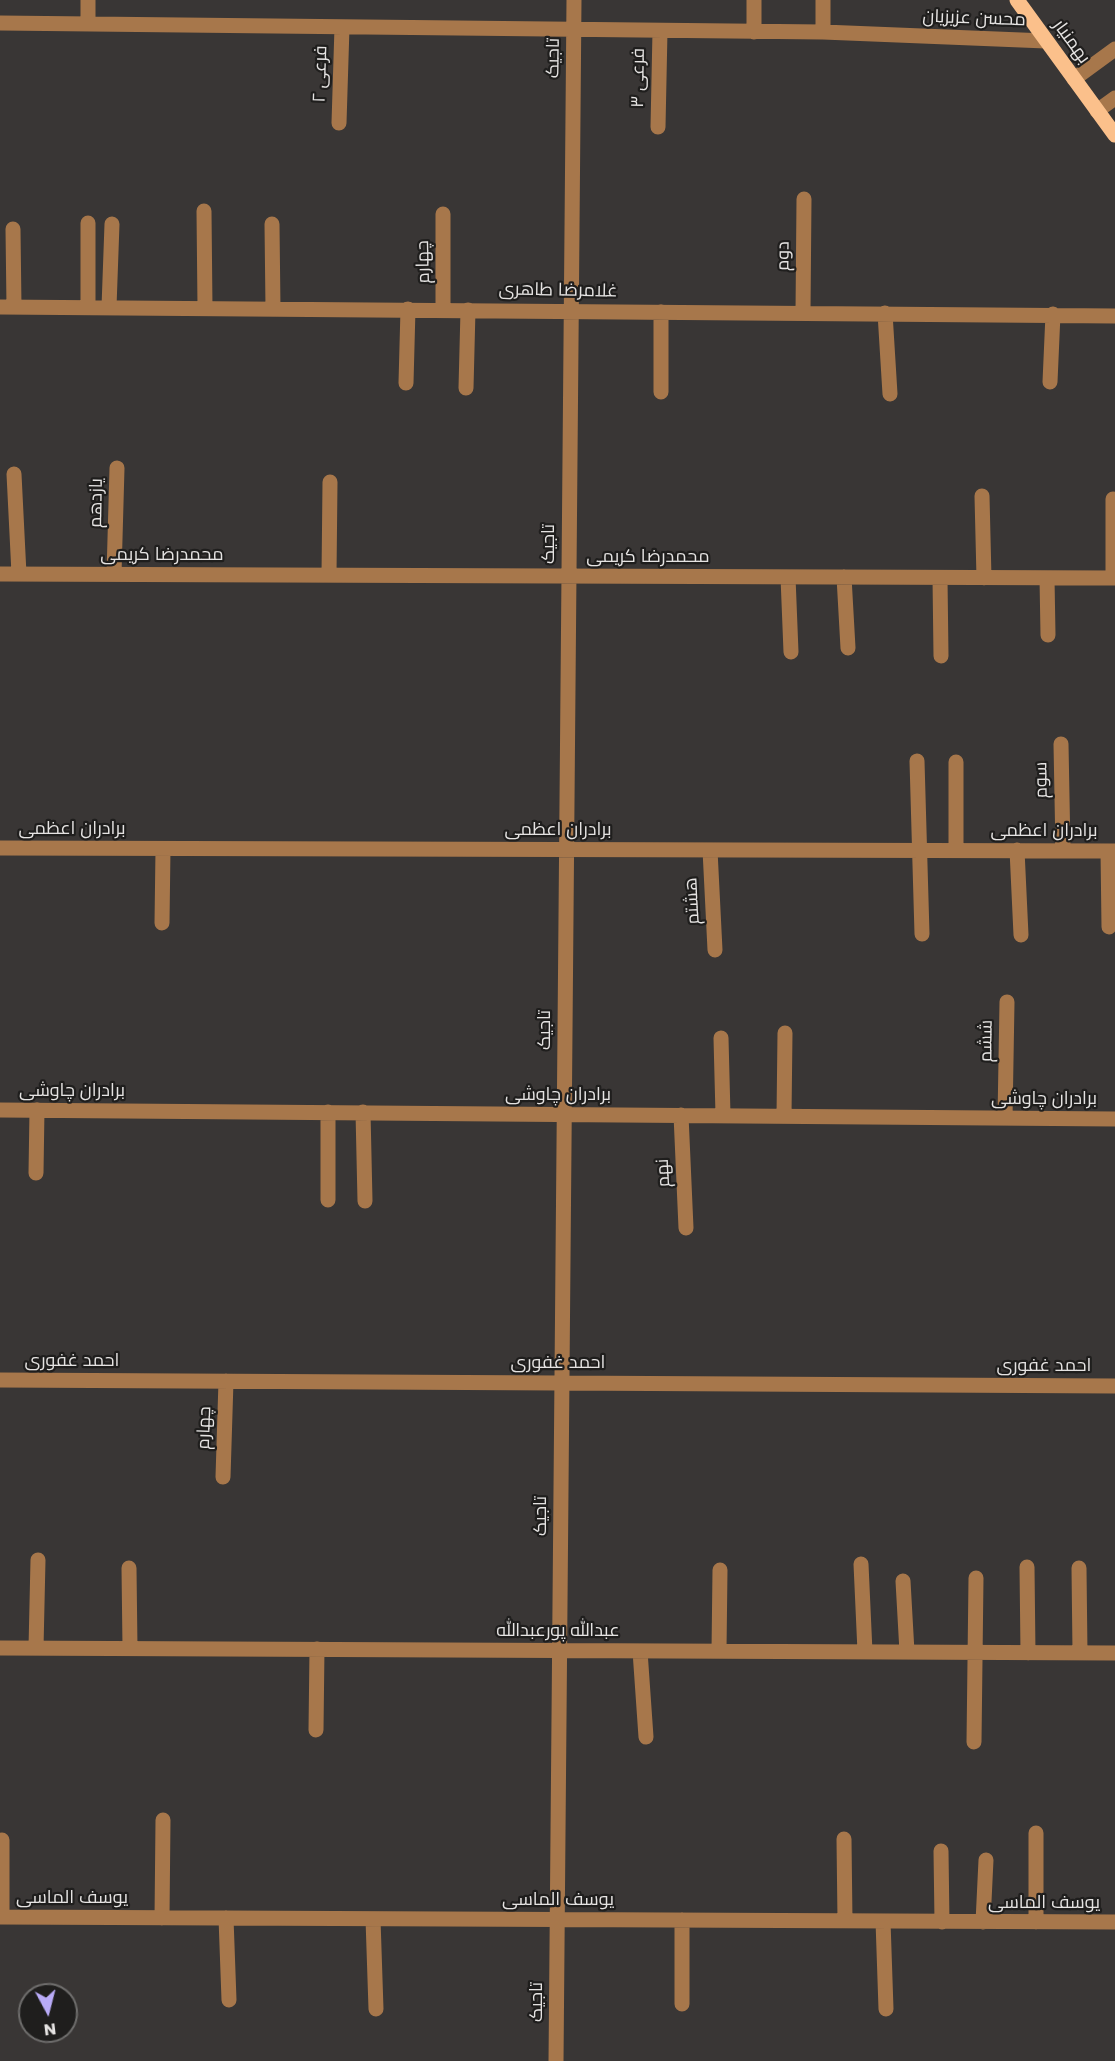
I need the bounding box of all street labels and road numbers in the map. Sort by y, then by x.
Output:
street label: محسن عزیزیان [922,6,1026,32]
street label: بهمنیار [1048,16,1094,68]
street label: تاجیک [543,38,565,78]
street label: فرعی ۲ [309,45,333,103]
street label: فرعی ۳ [628,48,650,108]
street label: چهارم [413,240,435,284]
street label: دوم [773,241,795,271]
street label: غلامرضا طاهری [498,279,618,303]
street label: یازدهم [86,478,108,528]
street label: تاجیک [538,524,560,564]
street label: محمدرضا کریمی [100,544,224,566]
street label: محمدرضا کریمی [586,546,710,568]
street label: سوم [1031,762,1053,798]
street label: برادران اعظمی [18,818,126,840]
street label: برادران اعظمی [504,819,612,841]
street label: برادران اعظمی [990,820,1098,842]
street label: هشتم [681,877,705,925]
street label: تاجیک [534,1010,556,1050]
street label: ششم [976,1020,998,1062]
street label: برادران چاوشی [19,1080,125,1102]
street label: برادران چاوشی [505,1084,611,1106]
street label: برادران چاوشی [991,1088,1097,1110]
street label: نهم [652,1158,676,1188]
street label: احمد غفوری [25,1350,119,1372]
street label: احمد غفوری [511,1352,605,1374]
street label: احمد غفوری [997,1355,1091,1377]
street label: چهارم [193,1406,217,1450]
street label: تاجیک [530,1496,552,1536]
street label: عبدالله پورعبدالله [496,1620,620,1642]
street label: یوسف الماسی [16,1887,128,1909]
street label: یوسف الماسی [502,1889,614,1911]
street label: یوسف الماسی [988,1892,1100,1914]
street label: تاجیک [526,1982,548,2022]

